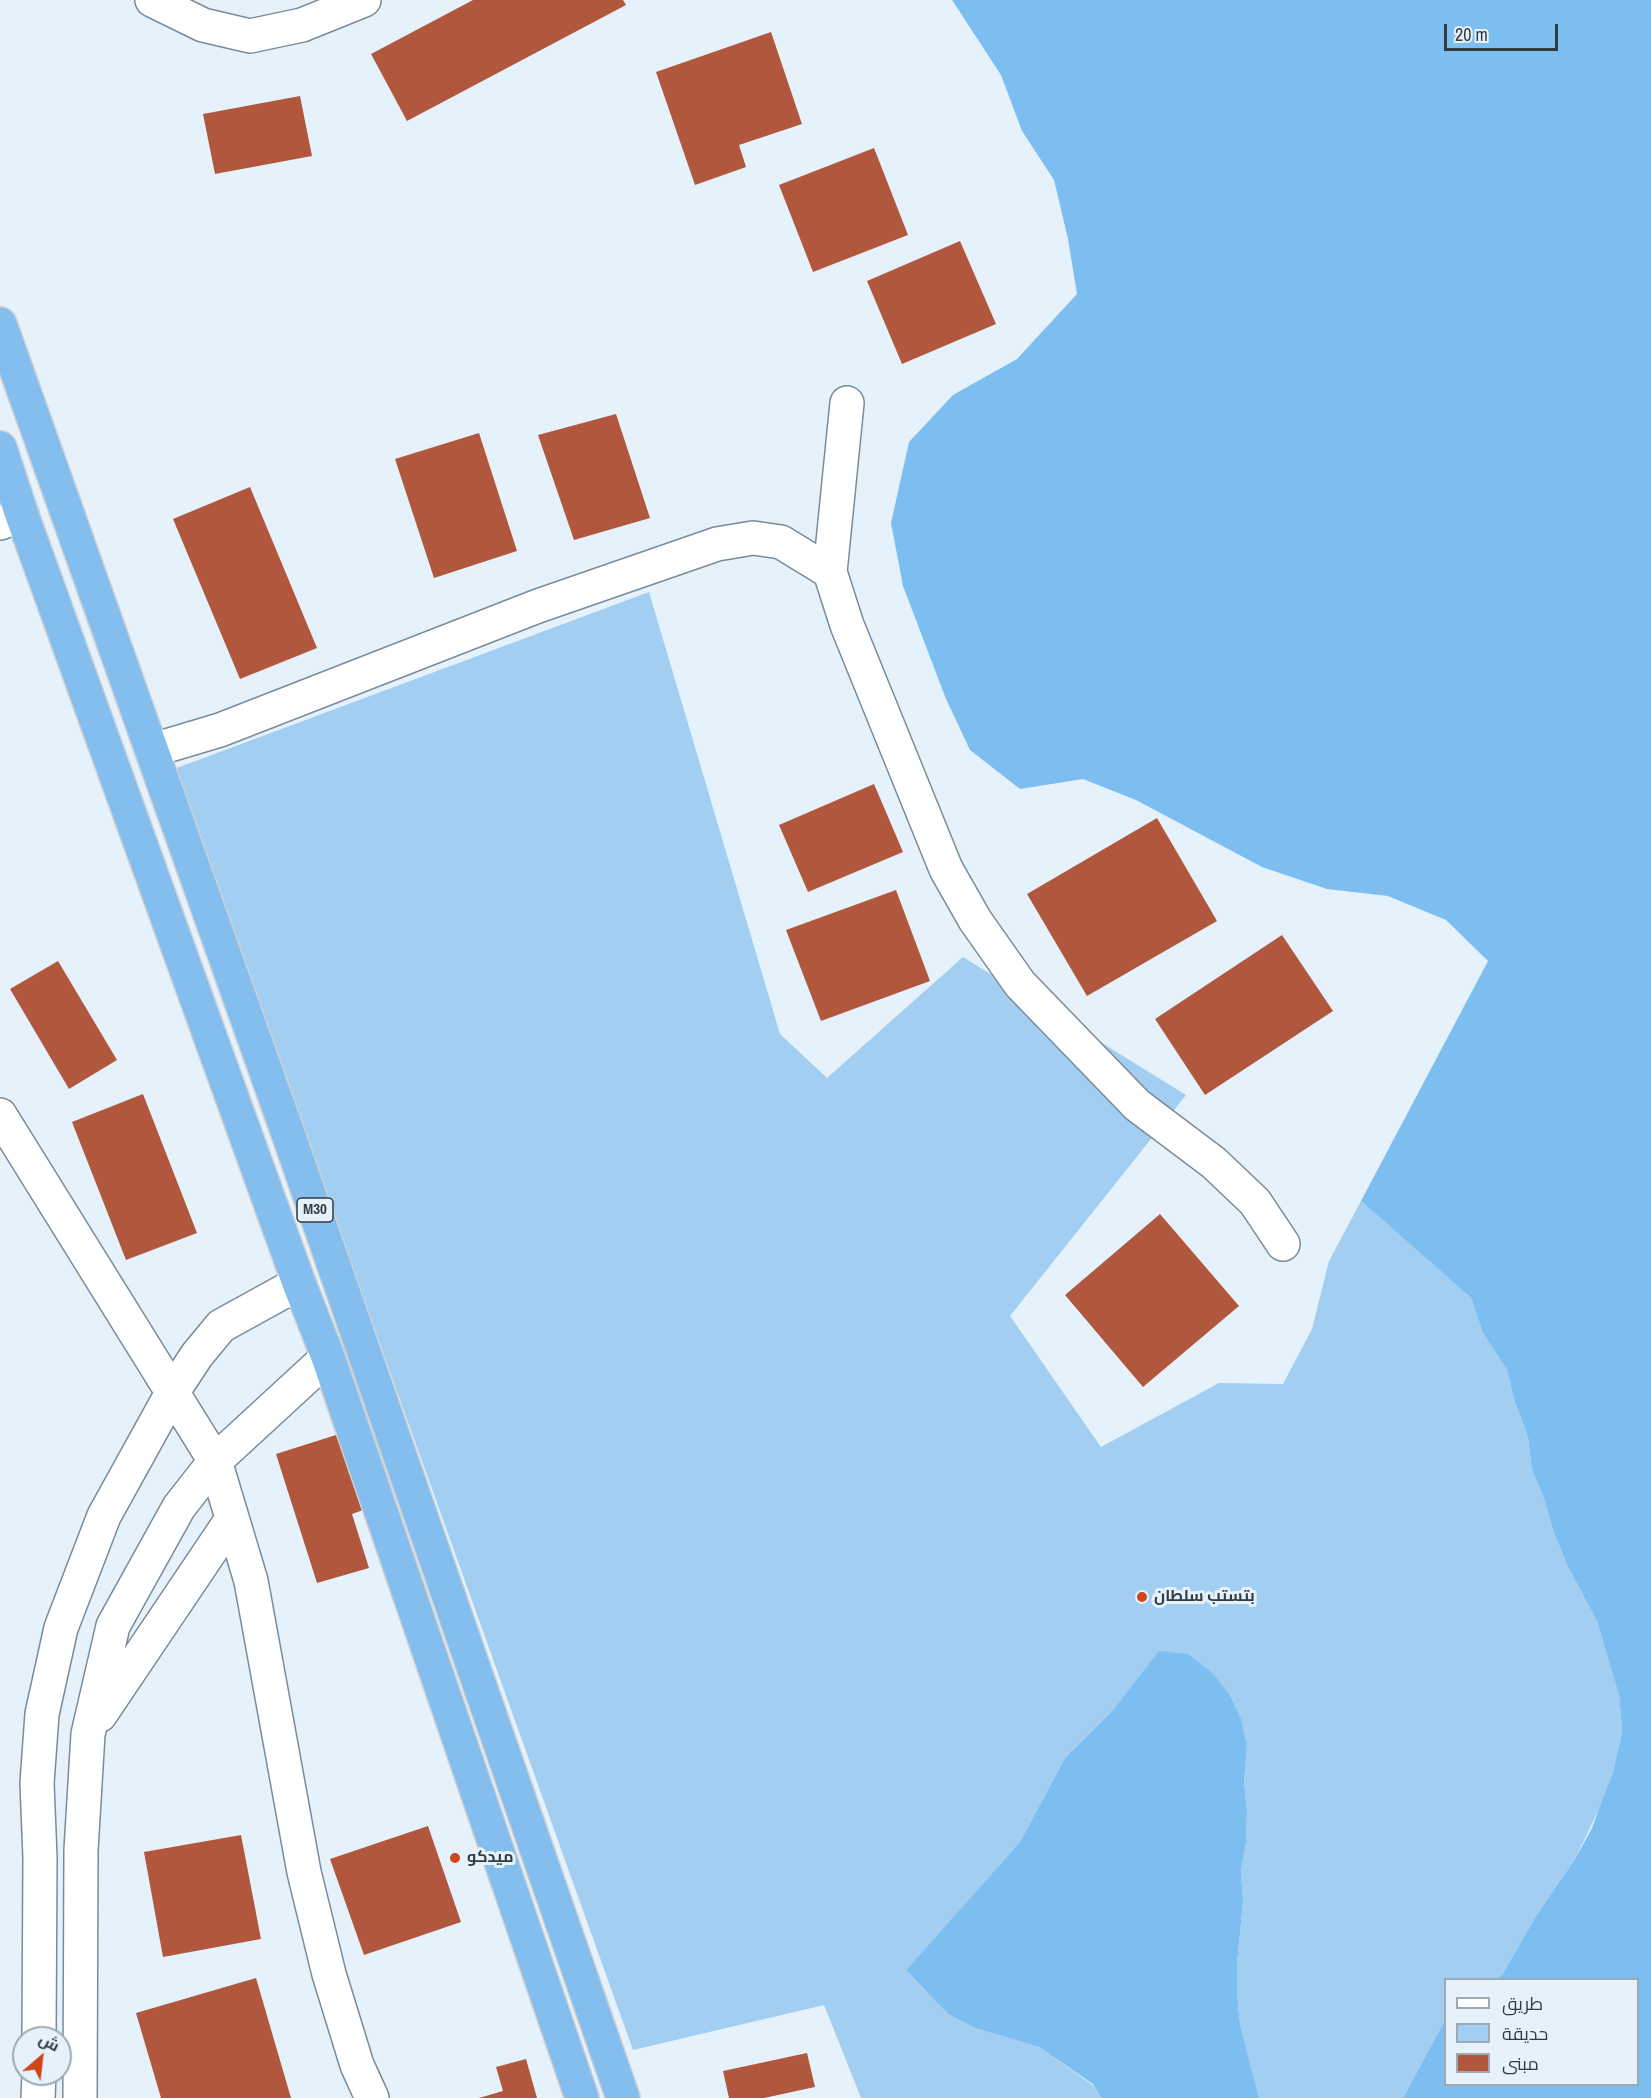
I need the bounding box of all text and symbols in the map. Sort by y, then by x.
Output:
scale bar [1447,12,1561,50]
text: 20 m [1455,22,1488,47]
road number: M30 [297,1198,333,1222]
place label: بتستب سلطان [1154,1587,1255,1607]
marker: بتستب سلطان [1135,1590,1149,1604]
place label: ميدكو [467,1848,514,1868]
marker: ميدكو [448,1851,462,1865]
legend [1444,1978,1639,2086]
text: طريق [1502,1991,1543,2016]
text: حديقة [1502,2021,1548,2046]
north arrow [12,2026,72,2086]
text: ش [35,2027,64,2056]
text: مبنى [1502,2051,1539,2076]

